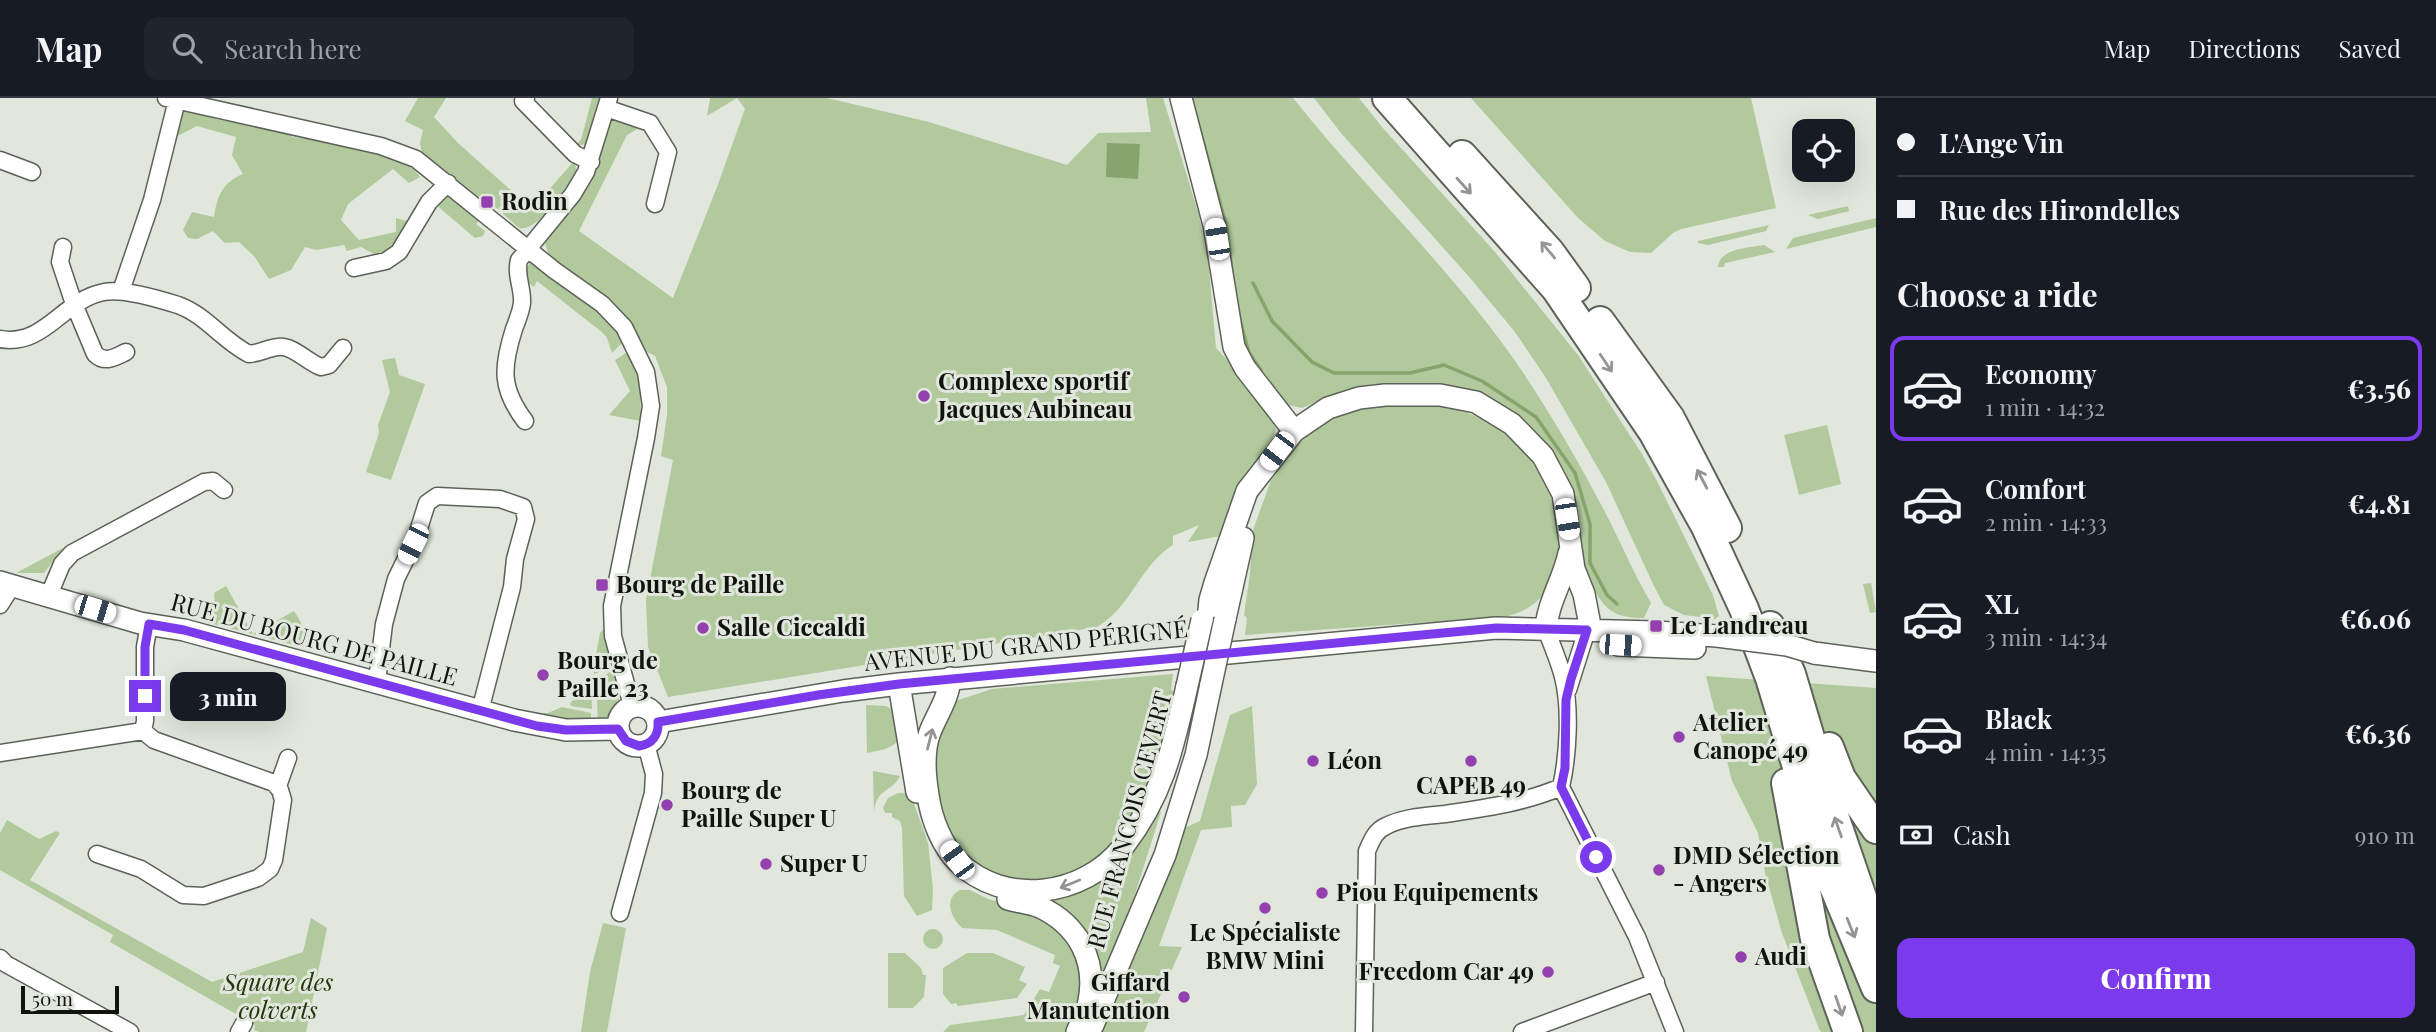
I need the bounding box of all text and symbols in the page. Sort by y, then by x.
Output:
search box [144,17,634,80]
text: Map [35,26,102,70]
icon: search [168,29,206,67]
text: Search here [224,31,362,66]
text: Map [2104,32,2150,64]
text: Directions [2188,32,2301,64]
text: Saved [2339,32,2401,64]
map controls [1792,119,1855,182]
button: locate [1792,119,1855,182]
text: L'Ange Vin [1939,125,2064,160]
one-way arrow [1456,177,1472,195]
place label: Rodin [501,184,568,216]
text: Rue des Hirondelles [1939,192,2180,227]
marker: Rodin [479,194,495,210]
car [1204,217,1231,261]
one-way arrow [1540,242,1555,260]
text: Choose a ride [1897,272,2098,315]
one-way arrow [1599,353,1613,372]
text: Economy [1985,356,2096,391]
icon: car [1901,357,1964,420]
place label: Complexe sportif Jacques Aubineau [937,364,1133,424]
text: €3.56 [2347,371,2411,406]
marker: Complexe sportif Jacques Aubineau [916,388,932,404]
text: 1 min · 14:32 [1985,391,2105,422]
car [1256,428,1299,474]
one-way arrow [1695,469,1708,490]
text: Comfort [1985,471,2086,506]
icon: car [1901,472,1964,535]
text: €4.81 [2348,486,2411,521]
car [1554,497,1581,541]
text: 2 min · 14:33 [1985,506,2107,537]
car [395,521,432,567]
place label: Bourg de Paille [616,567,784,599]
marker: Bourg de Paille [594,577,610,593]
street label: RUE DU BOURG DE PAILLE [168,584,461,692]
text: XL [1985,586,2019,621]
icon: car [1901,587,1964,650]
car [72,593,119,625]
text: €6.06 [2340,601,2411,636]
place label: Le Landreau [1670,608,1809,640]
place label: Salle Ciccaldi [717,610,866,642]
street label: AVENUE DU GRAND PÉRIGNÉ [862,611,1189,677]
marker: Le Landreau [1648,618,1664,634]
marker: Salle Ciccaldi [695,620,711,636]
text: 3 min · 14:34 [1985,621,2107,652]
car [1599,633,1642,657]
place label: Bourg de Paille 23 [557,643,658,703]
marker: Bourg de Paille 23 [535,667,551,683]
callout: 3 min [170,672,285,720]
route end [129,680,161,712]
text: 3 min [198,681,258,712]
street label: RUE FRANCOIS CEVERT [1078,687,1178,952]
text: Black [1985,701,2052,736]
icon: car [1901,702,1964,765]
place label: Atelier Canopé 49 [1692,705,1808,765]
text: €6.36 [2345,716,2411,751]
one-way arrow [924,728,937,751]
marker: Atelier Canopé 49 [1671,729,1687,745]
text: 4 min · 14:35 [1985,736,2106,767]
place label: Léon [1327,743,1382,775]
marker: Léon [1305,753,1321,769]
marker: CAPEB 49 [1463,753,1479,769]
place label: CAPEB 49 [1416,768,1526,800]
place label: Bourg de Paille Super U [681,773,837,833]
marker: Bourg de Paille Super U [659,797,675,813]
one-way arrow [1831,816,1843,838]
icon: cash [1897,816,1935,854]
text: Cash [1953,817,2011,852]
text: 910 m [2355,819,2415,850]
car [937,837,978,883]
place label: DMD Sélection - Angers [1673,838,1840,898]
route start [1580,841,1612,873]
place label: Super U [780,846,868,878]
marker: Super U [758,856,774,872]
marker: DMD Sélection - Angers [1651,862,1667,878]
place label: Piou Equipements [1336,875,1538,907]
one-way arrow [1060,878,1082,891]
marker: Piou Equipements [1314,885,1330,901]
marker: Le Spécialiste BMW Mini [1257,900,1273,916]
place label: Le Spécialiste BMW Mini [1189,915,1341,975]
one-way arrow [1846,917,1859,939]
button: Confirm [1897,938,2415,1018]
place label: Audi [1754,939,1807,971]
marker: Audi [1733,949,1749,965]
place label: Freedom Car 49 [1358,954,1534,986]
marker: Freedom Car 49 [1540,964,1556,980]
park label: Square des colverts [222,965,333,1025]
place label: Giffard Manutention [1027,965,1170,1025]
scale bar [21,983,119,1015]
text: 50 m [32,985,73,1011]
marker: Giffard Manutention [1176,989,1192,1005]
one-way arrow [1834,995,1846,1017]

